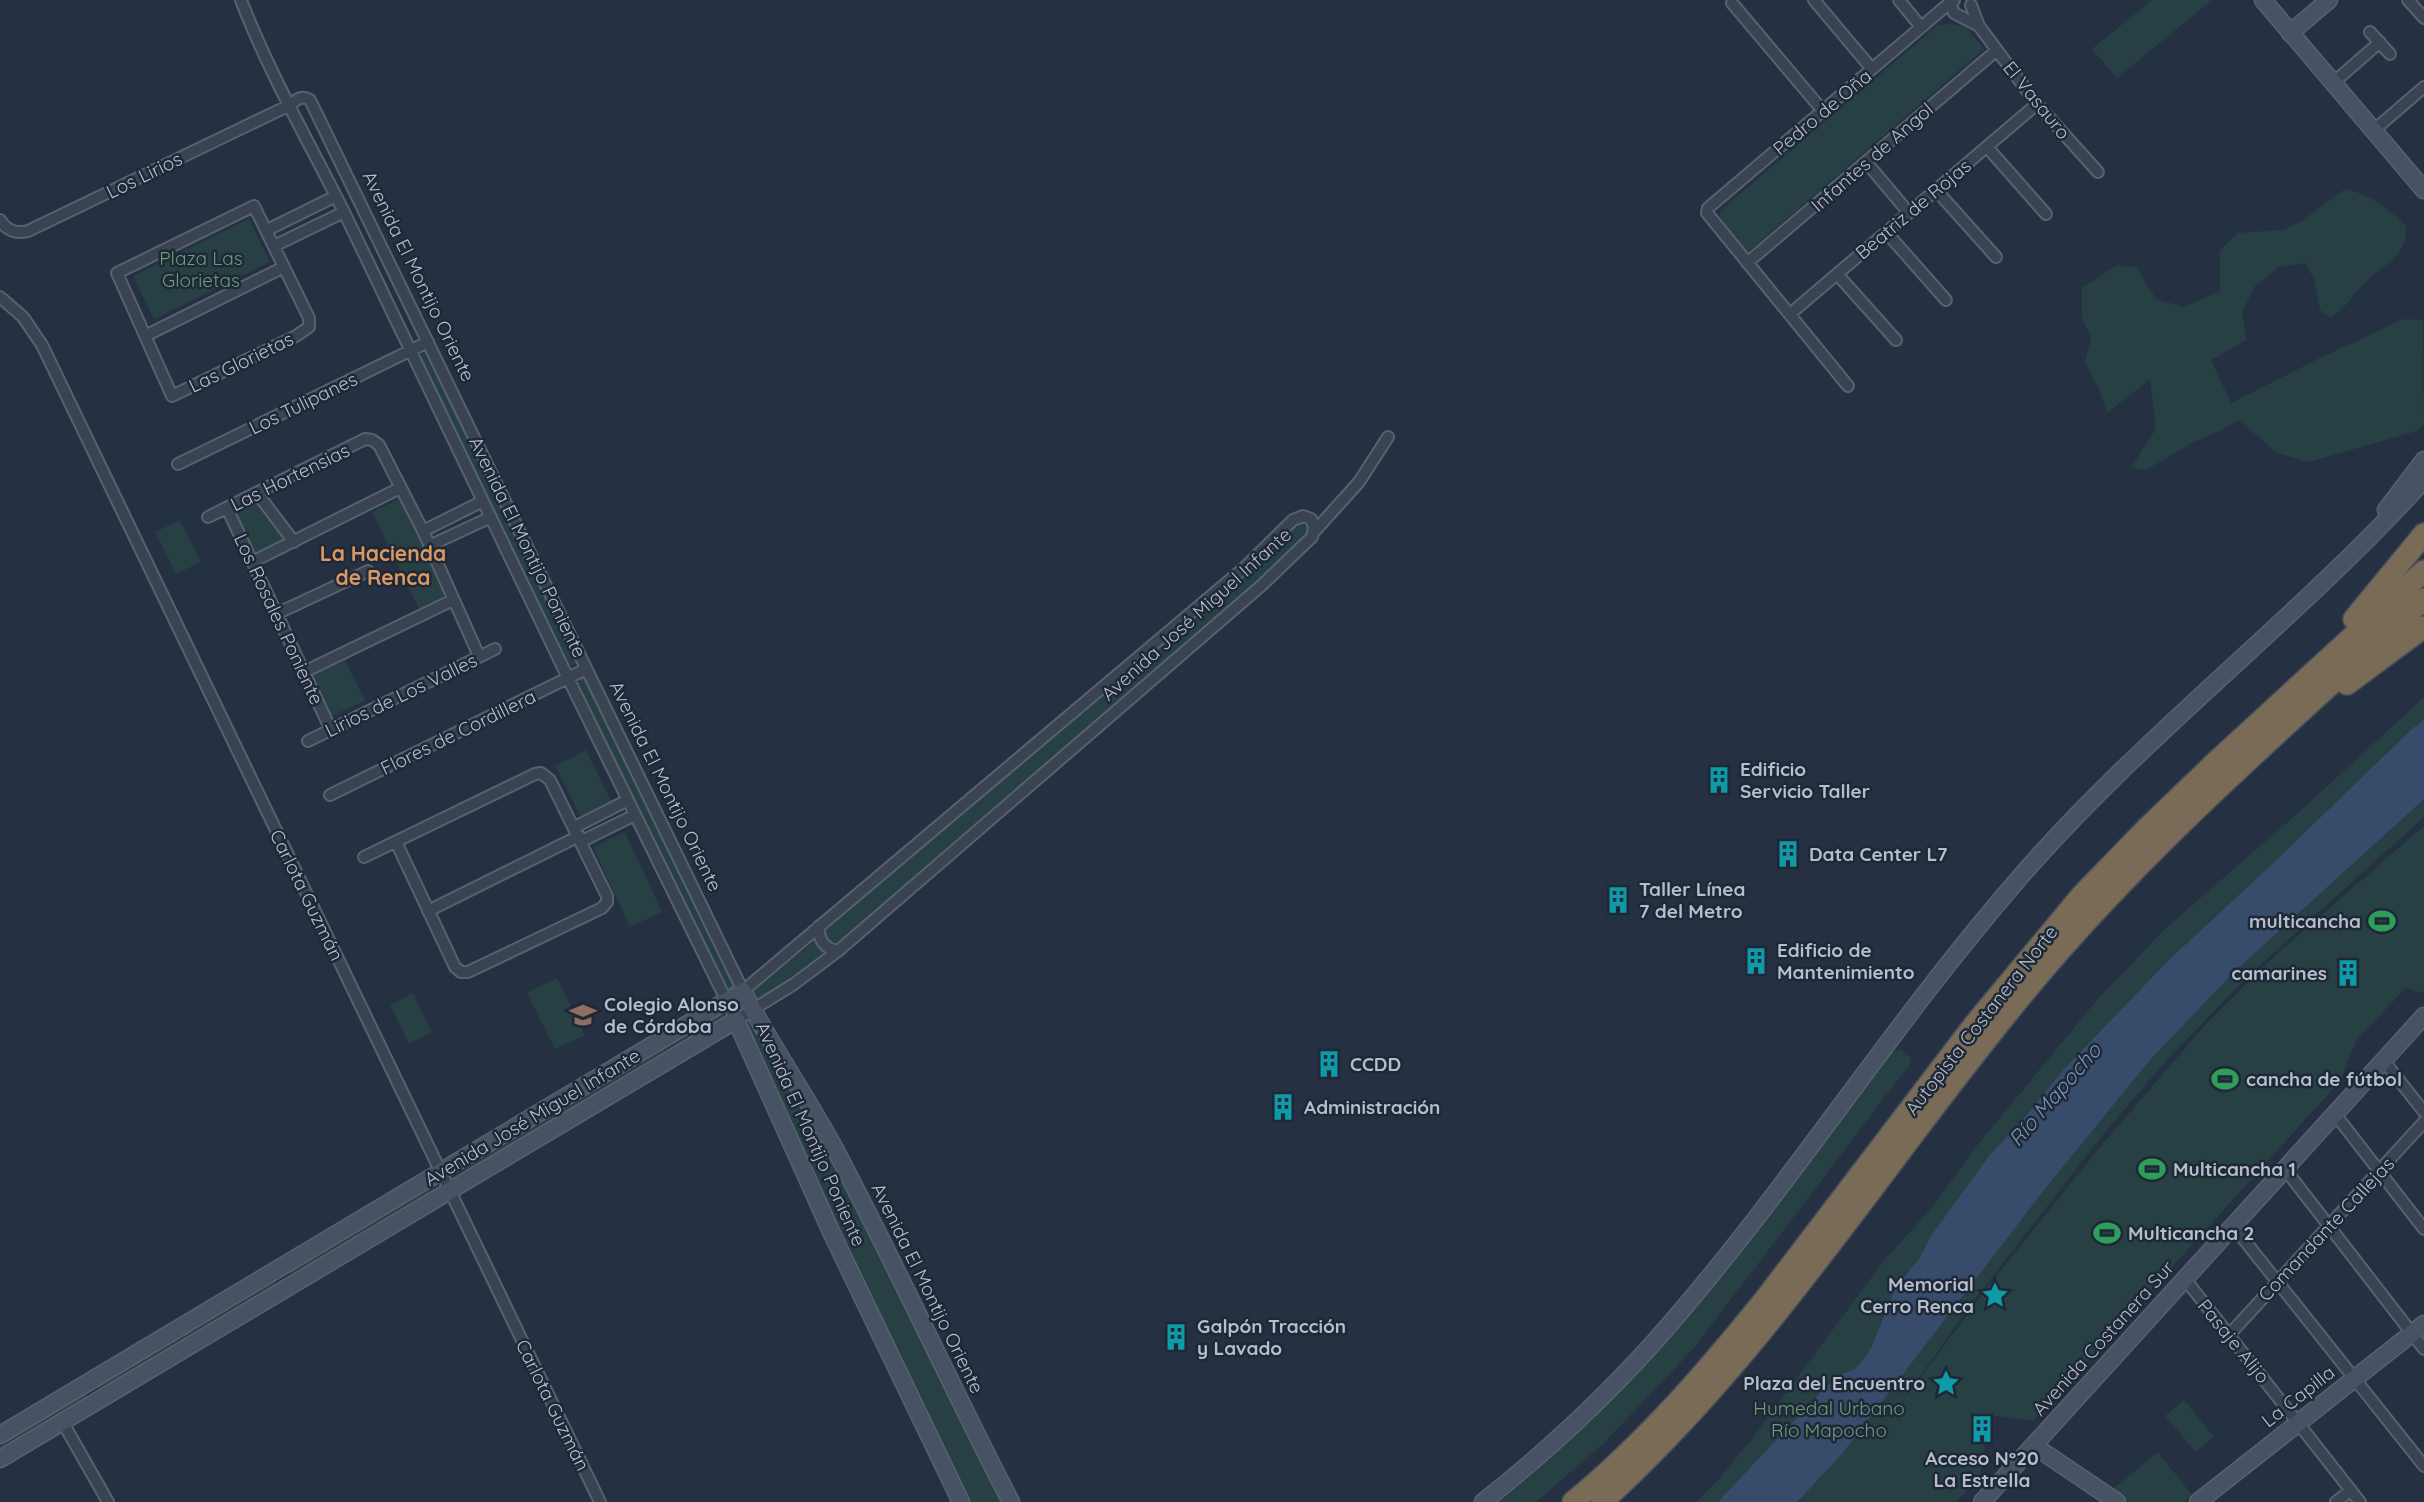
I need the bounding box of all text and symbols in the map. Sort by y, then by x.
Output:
street label: El Vasauro [1998,56,2076,144]
street label: Pedro de Oña [1768,64,1876,160]
street label: Infantes de Angol [1806,97,1938,217]
street label: Los Lirios [102,146,186,204]
street label: Beatriz de Rojas [1850,154,1976,264]
street label: Avenida El Montijo Oriente [358,167,480,385]
park label: Plaza Las Glorietas [159,246,243,292]
street label: Las Glorietas [185,326,297,398]
street label: Los Tulipanes [245,366,361,440]
street label: Avenida El Montijo Poniente [464,433,592,661]
street label: Las Hortensias [226,438,354,516]
street label: Avenida José Miguel Infante [1096,522,1296,706]
street label: Los Rosales Poniente [229,530,329,708]
district label: La Hacienda de Renca [320,540,446,590]
street label: Lirios de Los Valles [321,648,481,742]
street label: Avenida El Montijo Oriente [605,677,727,895]
street label: Flores de Cordillera [376,684,540,780]
place label: Edificio Servicio Taller [1740,757,1870,803]
building icon: Edificio Servicio Taller [1704,765,1734,795]
street label: Carlota Guzmán [265,825,349,965]
building icon: Data Center L7 [1773,839,1803,869]
place label: Data Center L7 [1809,842,1948,866]
place label: Taller Línea 7 del Metro [1639,877,1745,923]
building icon: Taller Línea 7 del Metro [1603,885,1633,915]
sports icon: multicancha [2367,906,2397,936]
place label: multicancha [2249,909,2361,933]
street label: Autopista Costanera Norte [1899,920,2063,1120]
place label: Edificio de Mantenimiento [1777,938,1915,984]
building icon: Edificio de Mantenimiento [1741,946,1771,976]
building icon: camarines [2333,958,2363,988]
place label: camarines [2231,961,2327,985]
place label: Colegio Alonso de Córdoba [604,992,739,1038]
school or university icon: Colegio Alonso de Córdoba [568,1000,598,1030]
street label: Avenida El Montijo Poniente [751,1018,871,1250]
water label: Río Mapocho [2002,1037,2107,1151]
street label: Avenida José Miguel Infante [420,1043,644,1191]
building icon: CCDD [1314,1049,1344,1079]
place label: CCDD [1350,1052,1401,1076]
sports icon: cancha de fútbol [2210,1064,2240,1094]
place label: cancha de fútbol [2246,1067,2402,1091]
building icon: Administración [1268,1092,1298,1122]
place label: Administración [1304,1095,1440,1119]
street label: Comandante Callejas [2253,1152,2399,1306]
sports icon: Multicancha 1 [2137,1154,2167,1184]
place label: Multicancha 1 [2173,1157,2296,1181]
street label: Avenida El Montijo Oriente [867,1179,989,1397]
sports icon: Multicancha 2 [2092,1218,2122,1248]
place label: Multicancha 2 [2128,1221,2254,1245]
street label: Avenida Costanera Sur [2027,1255,2180,1421]
place label: Memorial Cerro Renca [1860,1272,1974,1318]
place icon: Memorial Cerro Renca [1980,1280,2010,1310]
street label: Pasaje Alijo [2193,1294,2275,1388]
place label: Galpón Tracción y Lavado [1197,1314,1346,1360]
building icon: Galpón Tracción y Lavado [1161,1322,1191,1352]
street label: Carlota Guzmán [511,1335,595,1475]
street label: La Capilla [2256,1360,2340,1432]
place icon: Plaza del Encuentro [1931,1368,1961,1398]
place label: Plaza del Encuentro [1743,1371,1925,1395]
park label: Humedal Urbano Río Mapocho [1753,1396,1905,1442]
building icon: Acceso N°20 La Estrella [1967,1414,1997,1444]
place label: Acceso N°20 La Estrella [1925,1446,2039,1492]

